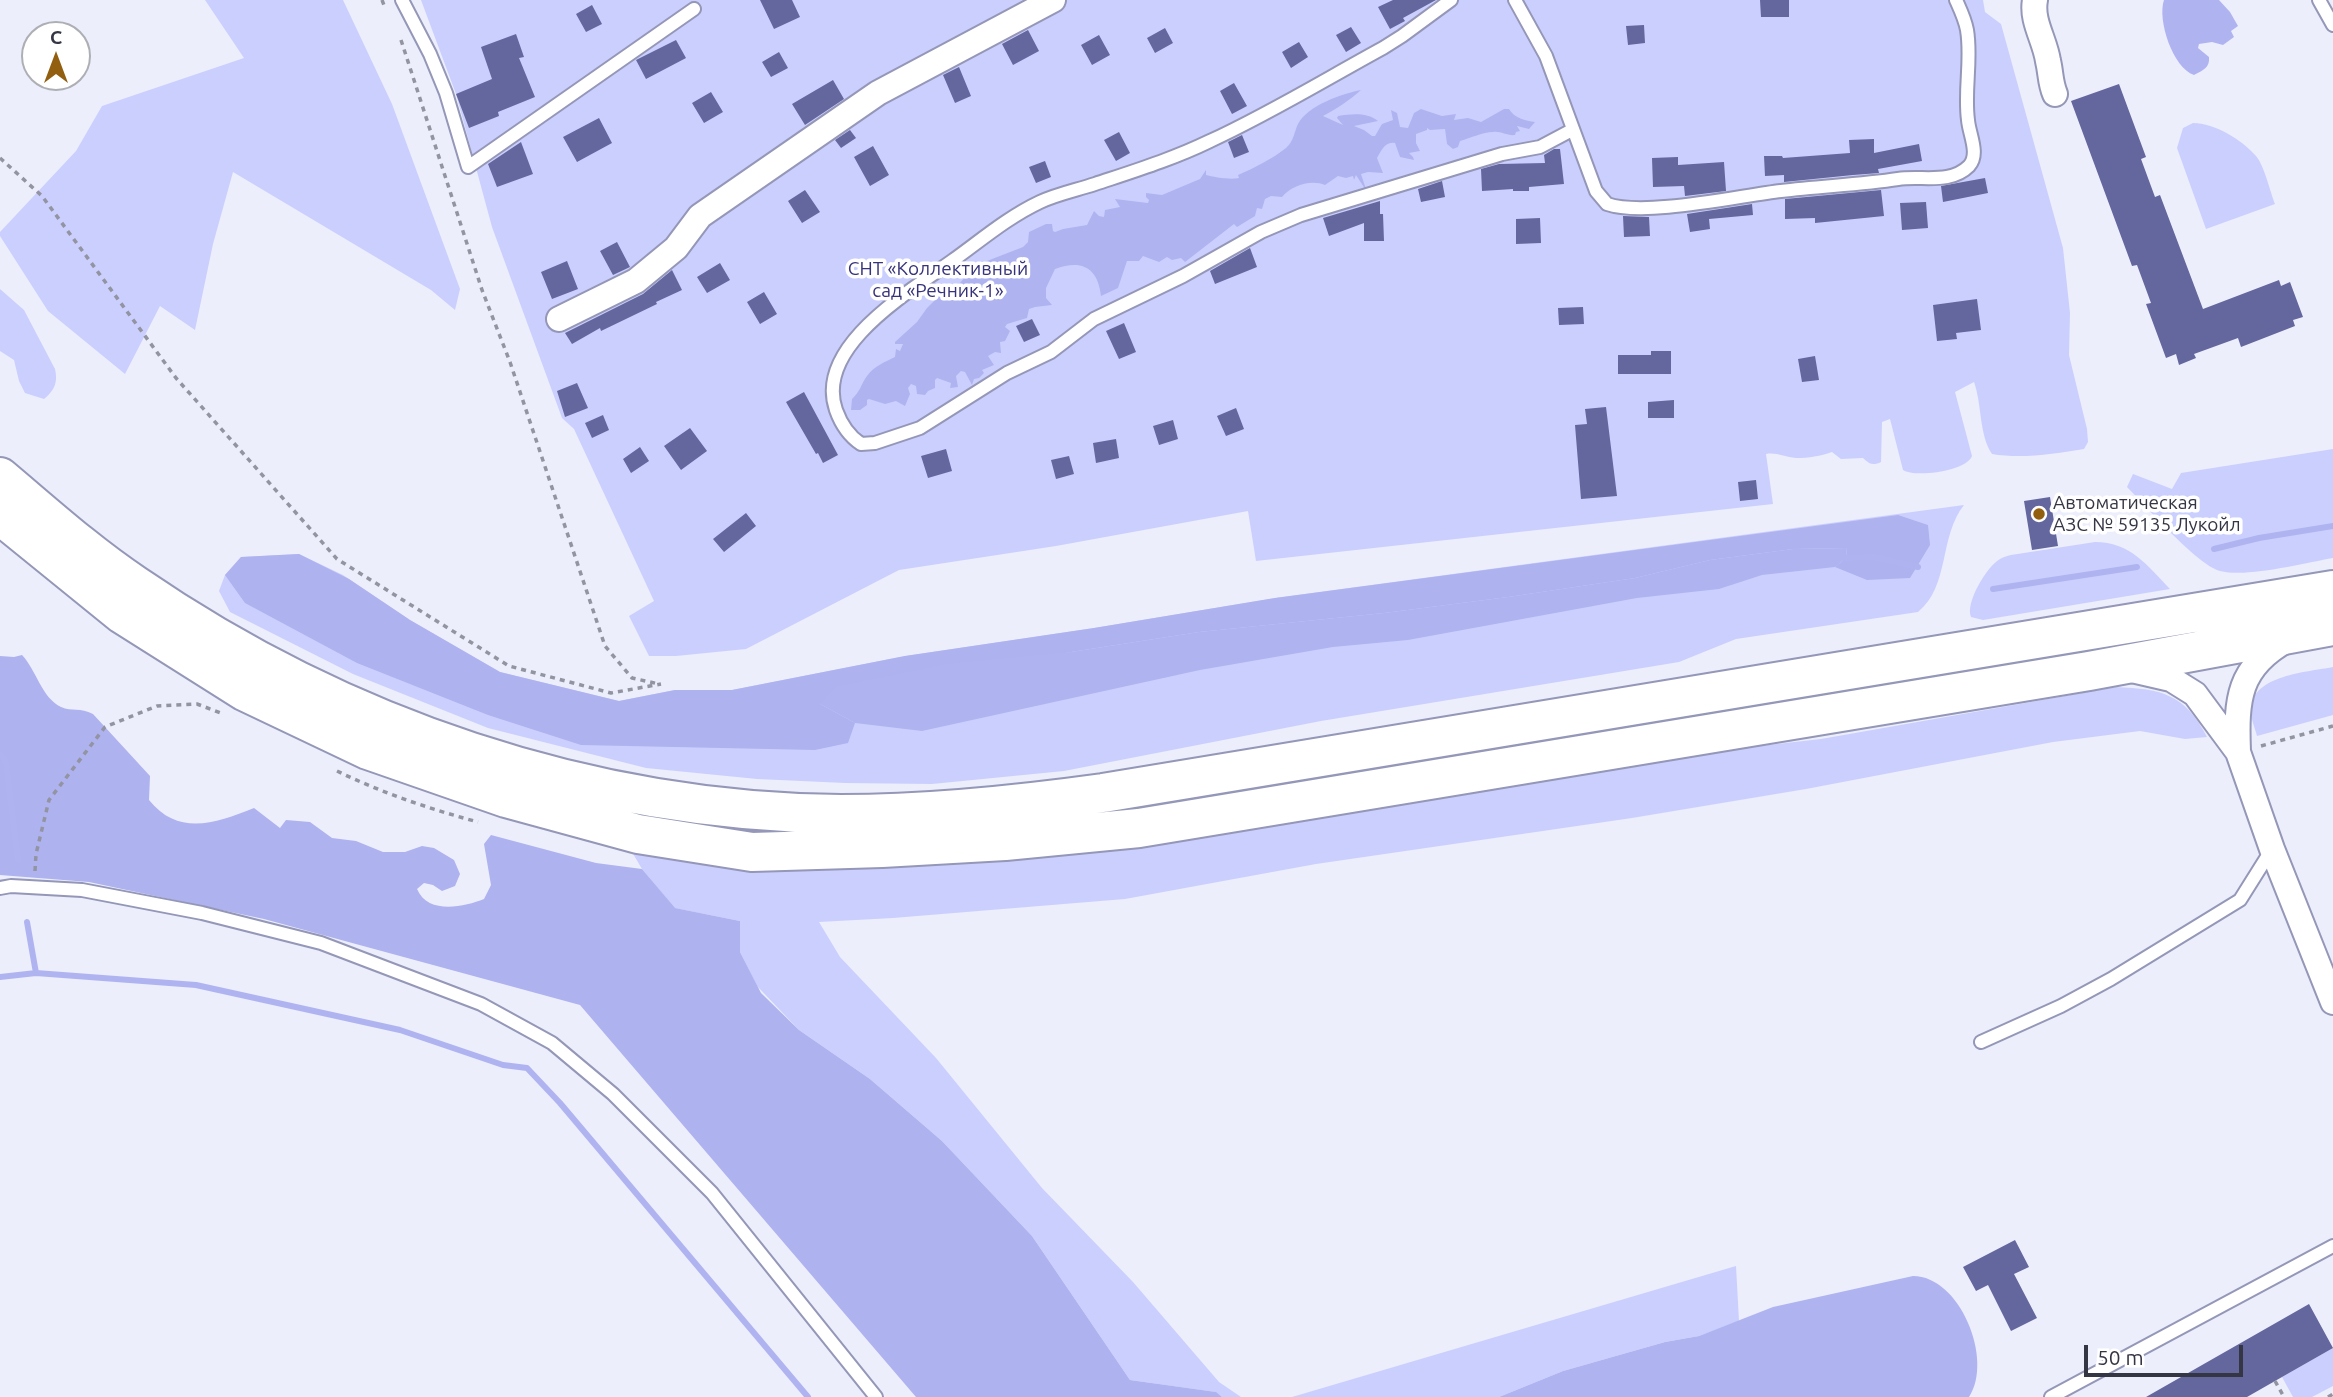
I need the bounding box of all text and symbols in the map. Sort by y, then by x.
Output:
north arrow [21,21,91,91]
text: С [50,26,62,48]
park label: СНТ «Коллективный сад «Речник-1» [848,258,1028,302]
place label: Автоматическая АЗС № 59135 Лукойл [2053,492,2241,536]
marker: Автоматическая АЗС № 59135 Лукойл [2031,506,2047,522]
scale bar [2088,1330,2247,1374]
text: 50 m [2097,1345,2144,1369]

